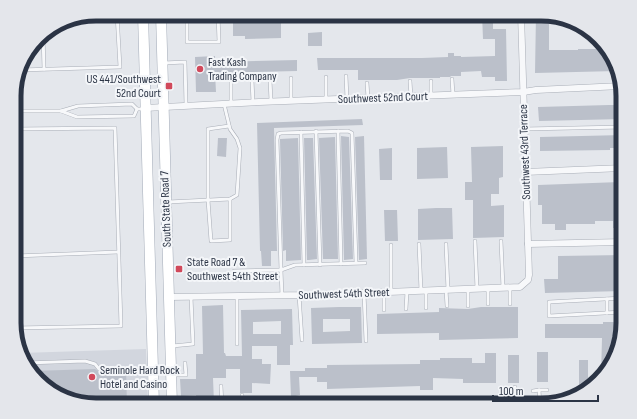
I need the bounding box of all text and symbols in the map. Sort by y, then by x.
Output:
place label: Fast Kash Trading Company [208,55,277,84]
marker: Fast Kash Trading Company [195,64,205,74]
place label: US 441/Southwest 52nd Court [87,72,161,101]
marker: US 441/Southwest 52nd Court [164,81,174,91]
street label: Southwest 52nd Court [338,89,429,107]
street label: Southwest 43rd Terrace [516,104,534,200]
street label: South State Road 7 [157,170,175,247]
place label: State Road 7 & Southwest 54th Street [187,255,279,284]
marker: State Road 7 & Southwest 54th Street [174,264,184,274]
street label: Southwest 54th Street [298,285,390,303]
place label: Seminole Hard Rock Hotel and Casino [100,363,180,392]
marker: Seminole Hard Rock Hotel and Casino [87,372,97,382]
scale bar [493,377,598,403]
text: 100 m [499,384,524,399]

